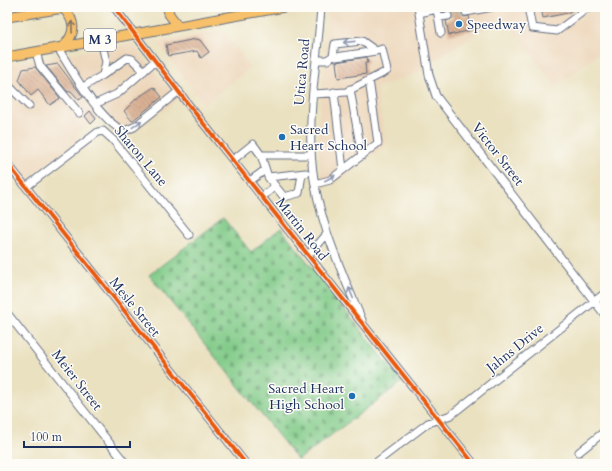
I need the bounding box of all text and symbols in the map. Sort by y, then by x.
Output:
place label: Speedway [467,15,527,34]
marker: Speedway [454,19,464,29]
one-way arrow [69,21,76,34]
road number: M 3 [84,29,116,51]
street label: Utica Road [290,37,314,106]
one-way arrow [343,38,356,46]
street label: Victor Street [467,119,529,190]
one-way arrow [131,120,142,128]
place label: Sacred Heart School [290,120,368,155]
street label: Sharon Lane [110,122,172,190]
marker: Sacred Heart School [277,132,287,142]
one-way arrow [324,174,336,181]
street label: Martin Road [271,194,333,265]
street label: Mesle Street [105,273,165,341]
one-way arrow [346,287,354,299]
street label: Jahns Drive [481,319,548,378]
street label: Meier Street [47,346,107,415]
place label: Sacred Heart High School [268,379,345,414]
marker: Sacred Heart High School [347,391,357,401]
scale bar [24,423,130,449]
text: 100 m [30,429,63,445]

